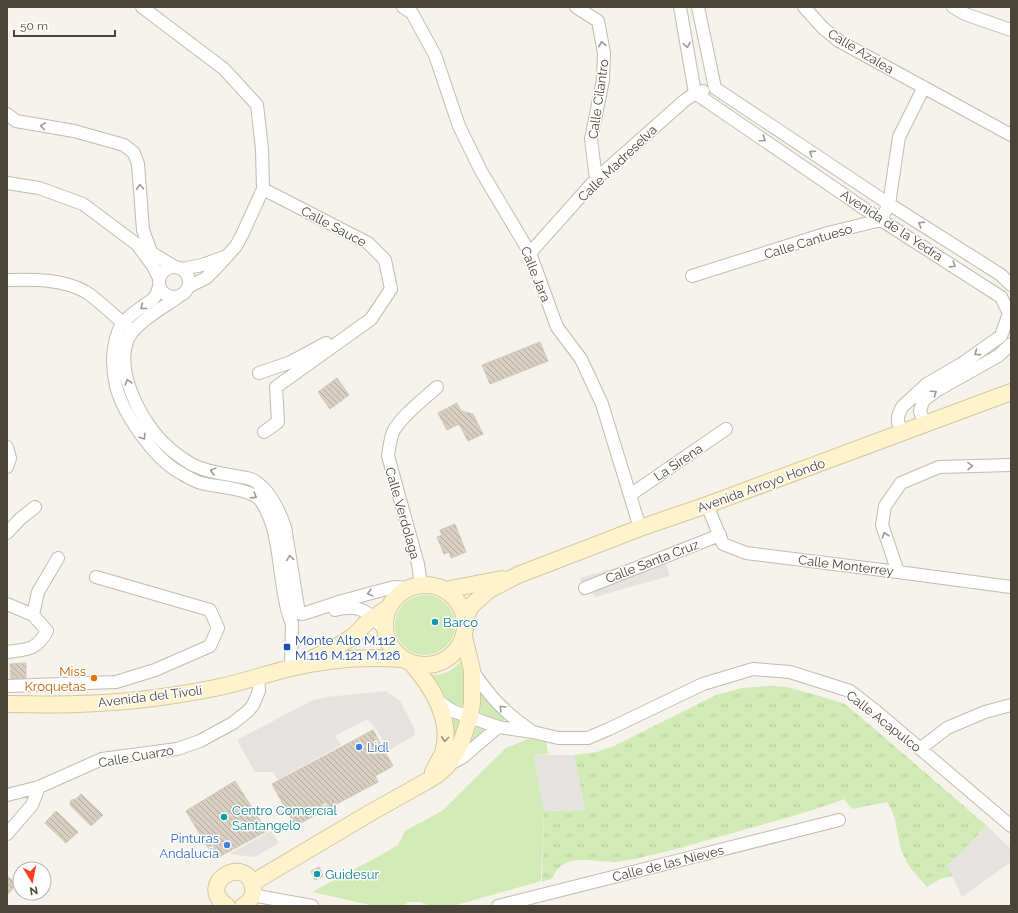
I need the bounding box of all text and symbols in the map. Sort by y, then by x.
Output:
scale bar [14,12,115,38]
text: 50 m [20,19,48,33]
street label: Calle Azalea [825,26,896,77]
one-way arrow [599,41,607,47]
one-way arrow [682,42,691,49]
street label: Calle Cilantro [585,58,612,140]
one-way arrow [40,122,46,131]
street label: Calle Madreselva [575,122,660,205]
one-way arrow [759,134,766,142]
one-way arrow [810,151,817,158]
one-way arrow [135,184,144,190]
street label: Avenida de la Yedra [838,187,946,264]
street label: Calle Sauce [299,203,369,250]
street label: Calle Cantueso [762,221,854,262]
one-way arrow [918,222,925,229]
street label: Calle Jara [518,244,553,304]
one-way arrow [949,260,956,268]
one-way arrow [140,302,147,309]
one-way arrow [974,348,981,355]
one-way arrow [124,378,133,385]
one-way arrow [929,391,936,398]
one-way arrow [138,433,145,440]
street label: La Sirena [651,441,705,484]
street label: Avenida Arroyo Hondo [695,455,827,516]
one-way arrow [967,462,973,471]
street label: Calle Verdolaga [382,465,423,561]
one-way arrow [210,468,217,476]
one-way arrow [250,492,257,499]
one-way arrow [882,531,890,538]
street label: Calle Santa Cruz [603,537,701,586]
street label: Calle Monterrey [797,552,894,579]
one-way arrow [286,555,295,561]
one-way arrow [367,589,373,597]
place label: Barco [443,615,478,630]
marker: Barco [430,617,440,627]
place label: Monte Alto M.112 M.116 M.121 M.126 [295,633,400,663]
marker: Monte Alto M.112 M.116 M.121 M.126 [282,642,292,652]
place label: Miss Kroquetas [25,664,86,694]
marker: Miss Kroquetas [89,673,99,683]
street label: Avenida del Tívoli [97,683,203,710]
street label: Calle Acapulco [843,688,924,755]
one-way arrow [499,705,507,713]
one-way arrow [440,736,449,742]
place label: Lidl [367,740,389,755]
street label: Calle Cuarzo [97,742,175,771]
marker: Lidl [354,742,364,752]
place label: Centro Comercial Santangelo [232,803,337,833]
marker: Centro Comercial Santangelo [219,812,229,822]
place label: Pinturas Andalucía [159,831,219,861]
marker: Pinturas Andalucía [222,840,232,850]
street label: Calle de las Nieves [611,842,725,885]
north arrow [12,861,52,901]
place label: Guidesur [325,867,380,882]
marker: Guidesur [312,869,322,879]
text: N [28,883,39,897]

